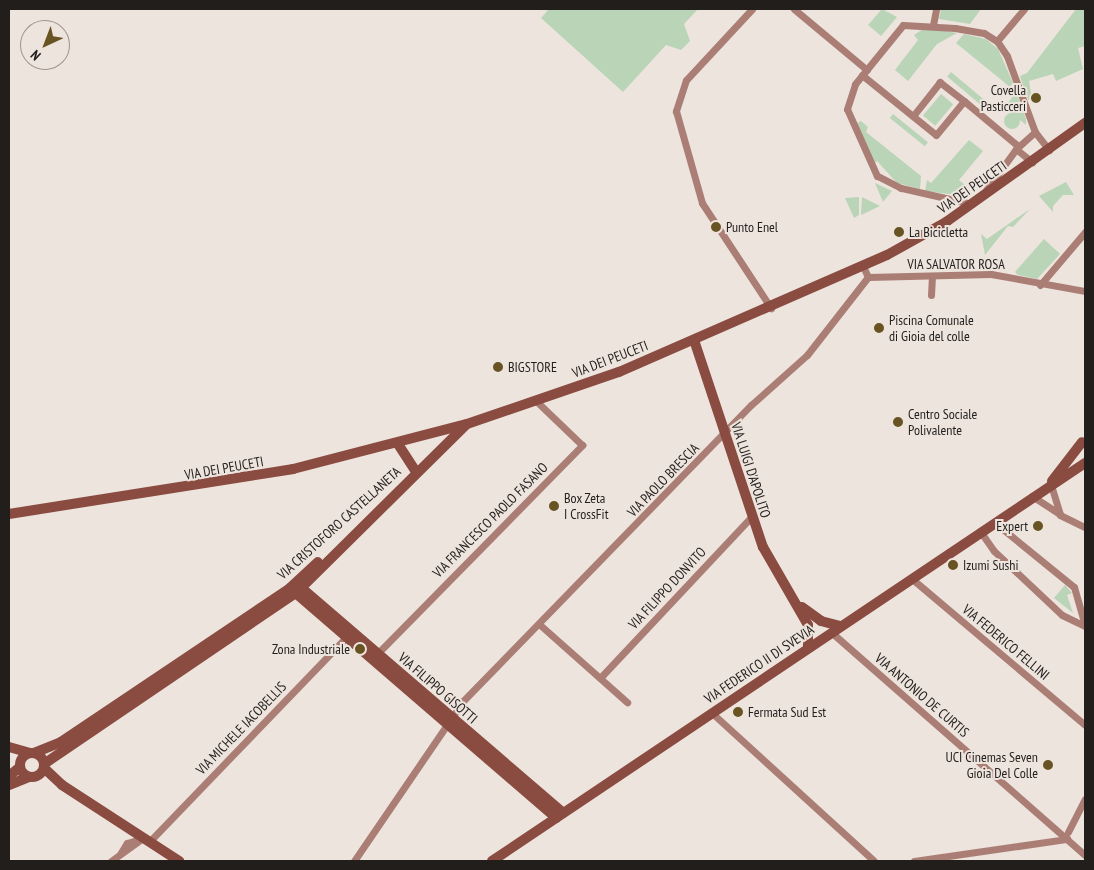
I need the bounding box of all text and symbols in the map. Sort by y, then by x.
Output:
north arrow [20,20,70,70]
text: N [27,46,44,64]
place label: Covella Pasticceri [981,82,1026,114]
marker: Covella Pasticceri [1030,92,1042,104]
street label: VIA DEI PEUCETI [934,157,1010,217]
place label: Punto Enel [726,219,778,235]
marker: Punto Enel [710,221,722,233]
place label: La Bicicletta [909,224,968,240]
marker: La Bicicletta [893,226,905,238]
street label: VIA SALVATOR ROSA [907,256,1005,272]
place label: Piscina Comunale di Gioia del colle [889,312,974,344]
marker: Piscina Comunale di Gioia del colle [873,322,885,334]
street label: VIA DEI PEUCETI [569,337,651,381]
place label: BIGSTORE [508,359,557,375]
marker: BIGSTORE [492,361,504,373]
place label: Centro Sociale Polivalente [908,406,977,438]
marker: Centro Sociale Polivalente [892,416,904,428]
street label: VIA LUIGI D'APOLITO [728,420,774,520]
street label: VIA PAOLO BRESCIA [624,440,702,520]
street label: VIA DEI PEUCETI [183,453,265,483]
street label: VIA FRANCESCO PAOLO FASANO [429,459,551,581]
street label: VIA CRISTOFORO CASTELLANETA [274,463,404,583]
place label: Box Zeta I CrossFit [564,490,608,522]
marker: Box Zeta I CrossFit [548,500,560,512]
place label: Expert [996,518,1028,534]
marker: Expert [1032,520,1044,532]
street label: VIA FILIPPO DONVITO [625,543,709,633]
place label: Izumi Sushi [963,557,1018,573]
marker: Izumi Sushi [947,559,959,571]
street label: VIA FEDERICO FELLINI [959,601,1053,683]
street label: VIA FEDERICO II DI SVEVIA [701,621,817,707]
place label: Zona Industriale [272,641,350,657]
marker: Zona Industriale [354,643,366,655]
street label: VIA FILIPPO GISOTTI [395,649,481,727]
street label: VIA ANTONIO DE CURTIS [871,649,973,741]
street label: VIA MICHELE IACOBELLIS [192,678,290,778]
place label: Fermata Sud Est [748,704,826,720]
marker: Fermata Sud Est [732,706,744,718]
place label: UCI Cinemas Seven Gioia Del Colle [945,749,1038,782]
marker: UCI Cinemas Seven Gioia Del Colle [1042,759,1054,771]

